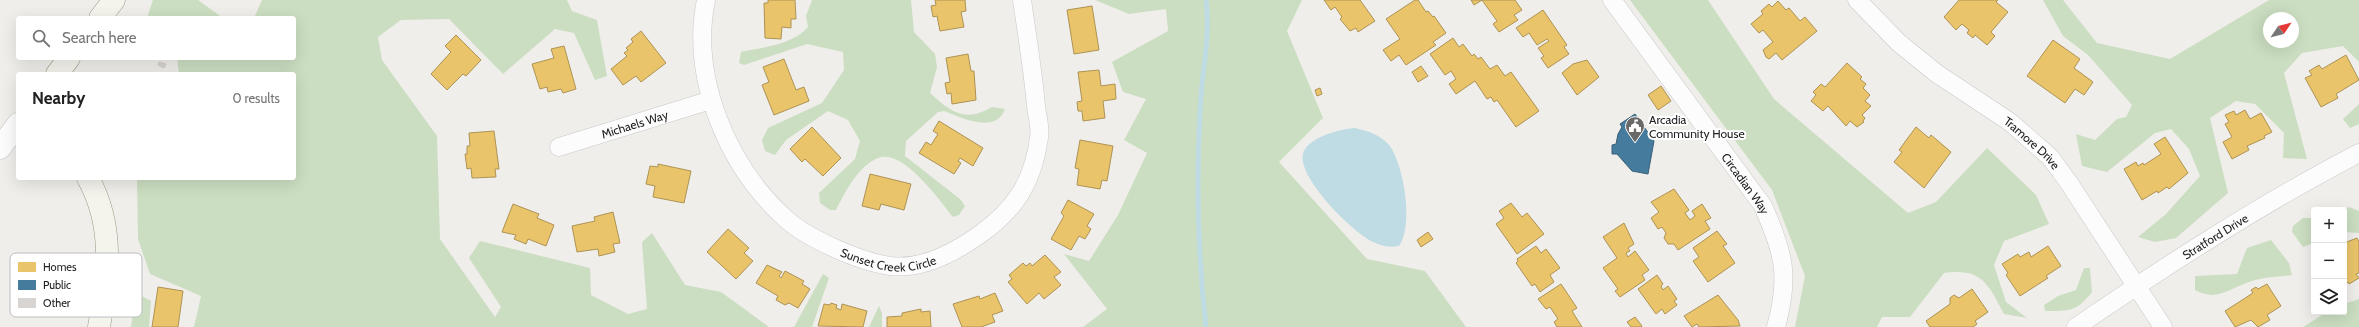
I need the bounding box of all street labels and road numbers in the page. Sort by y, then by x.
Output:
street label: Michaels Way [599,106,670,141]
street label: Tramore Drive [2002,113,2064,172]
street label: Circadian Way [1719,150,1773,216]
street label: Stratford Drive [2179,210,2251,262]
street label: Sunset Creek Circle [838,244,938,274]

